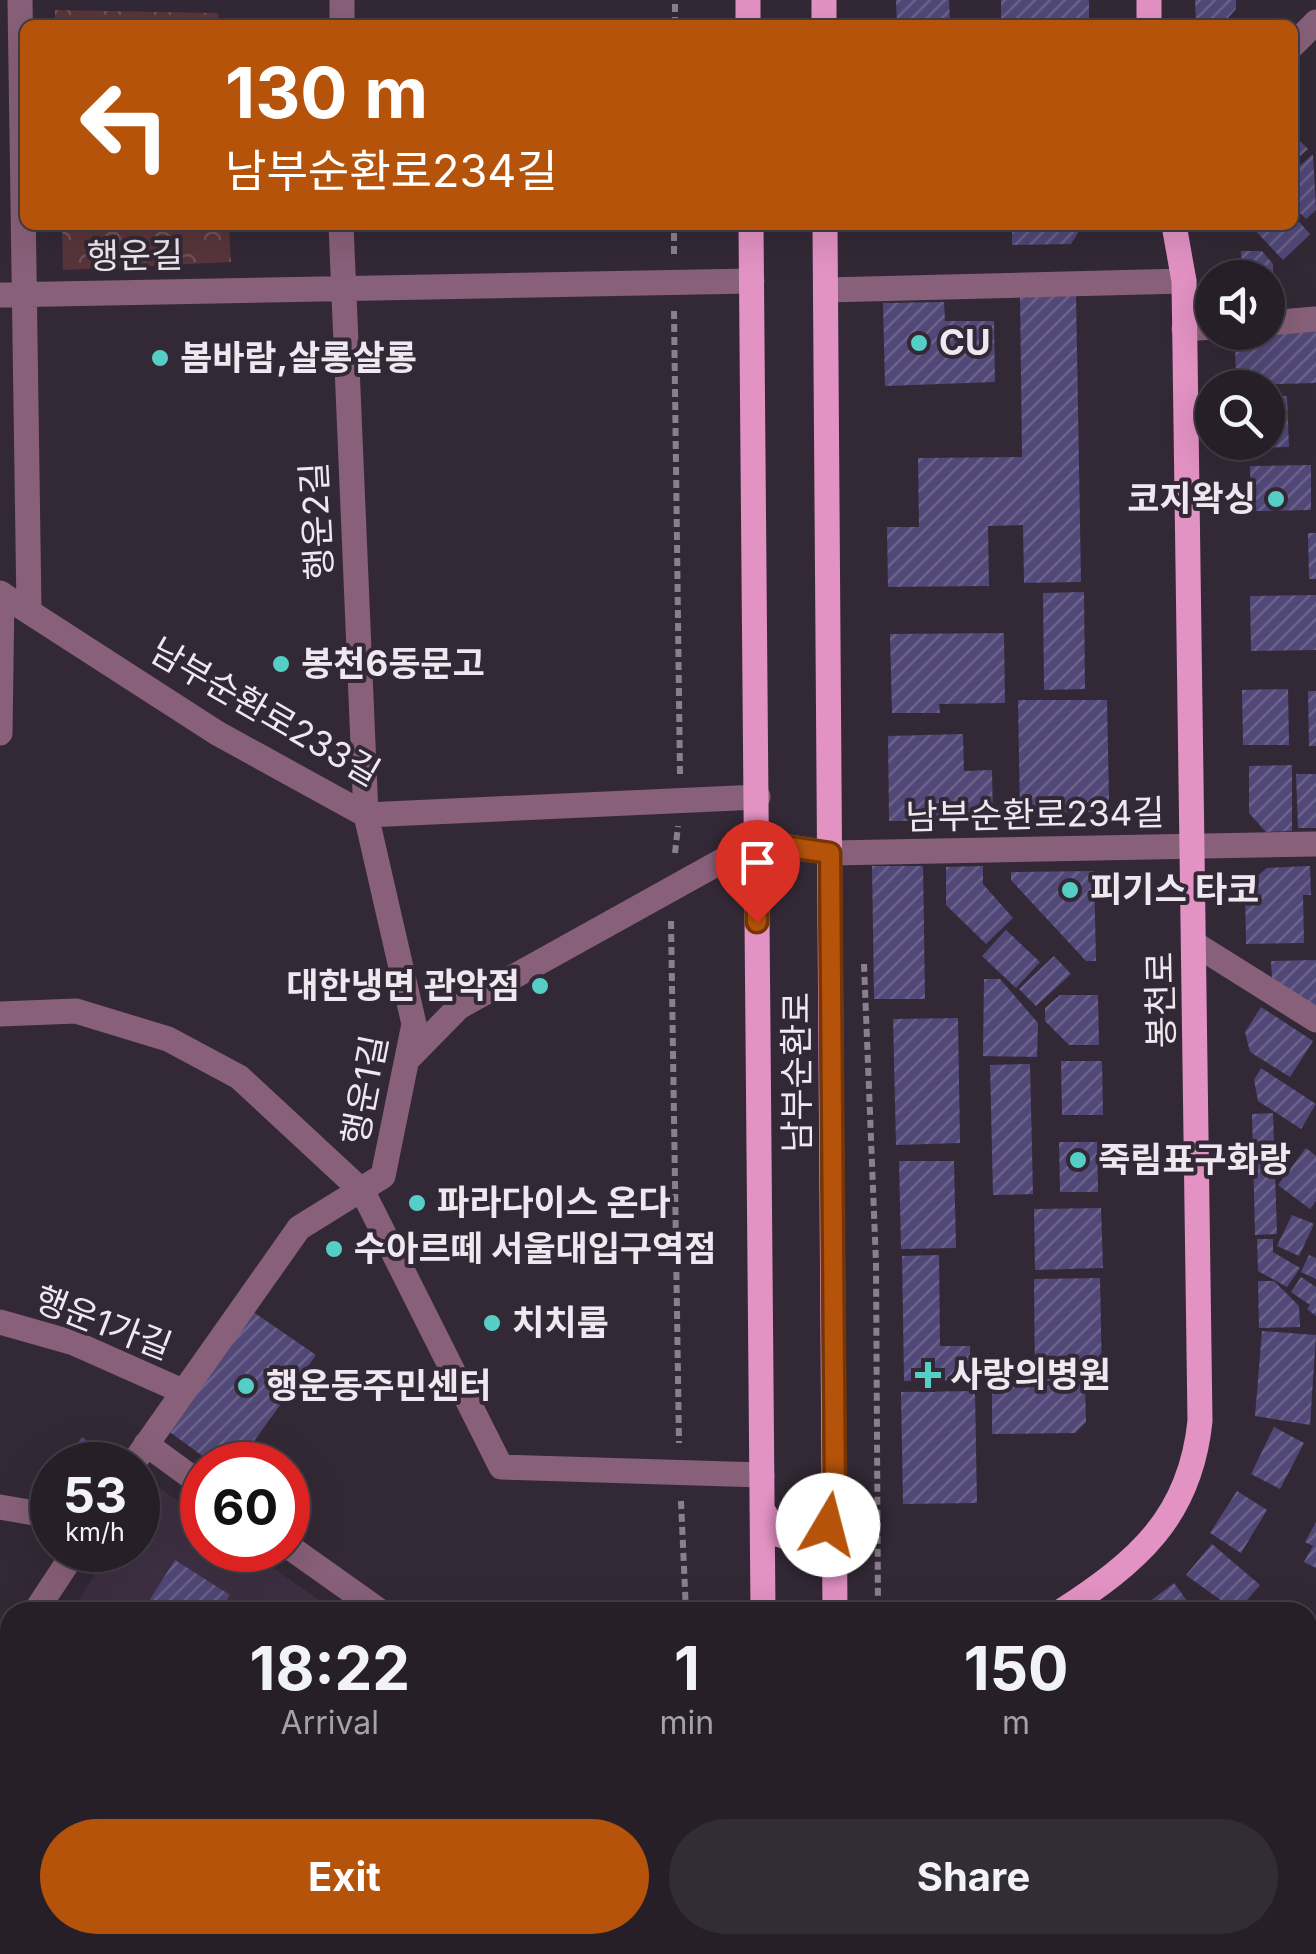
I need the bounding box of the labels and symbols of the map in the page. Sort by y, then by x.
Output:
street label: 행운길 [86,233,184,277]
place label: CU [939,321,991,363]
marker: CU [908,332,930,354]
place label: 봄바람,살롱살롱 [180,336,417,378]
marker: 봄바람,살롱살롱 [149,347,171,369]
street label: 행운2길 [292,461,340,581]
place label: 코지왁싱 [1127,477,1256,519]
marker: 코지왁싱 [1265,488,1287,510]
street label: 남부순환로233길 [143,628,388,794]
place label: 봉천6동문고 [301,642,485,684]
marker: 봉천6동문고 [270,653,292,675]
street label: 남부순환로234길 [905,791,1165,837]
pin [715,820,800,923]
place label: 피기스 타코 [1090,868,1259,910]
marker: 피기스 타코 [1059,879,1081,901]
street label: 봉천로 [1138,951,1182,1049]
place label: 대한냉면 관악점 [286,964,520,1006]
marker: 대한냉면 관악점 [529,975,551,997]
street label: 남부순환로 [775,991,817,1153]
street label: 행운1길 [333,1031,395,1148]
place label: 죽림표구화랑 [1098,1138,1291,1180]
marker: 죽림표구화랑 [1067,1149,1089,1171]
place label: 파라다이스 온다 [437,1181,671,1223]
marker: 파라다이스 온다 [406,1192,428,1214]
place label: 수아르떼 서울대입구역점 [354,1227,717,1269]
marker: 수아르떼 서울대입구역점 [323,1238,345,1260]
street label: 행운1가길 [29,1277,178,1367]
place label: 치치룸 [512,1301,609,1343]
marker: 치치룸 [481,1312,503,1334]
place label: 사랑의병원 [950,1353,1111,1395]
marker: 사랑의병원 [915,1362,941,1388]
place label: 행운동주민센터 [266,1364,491,1406]
marker: 행운동주민센터 [235,1375,257,1397]
speed limit sign: 60 [180,1442,310,1572]
position arrow [776,1473,880,1577]

